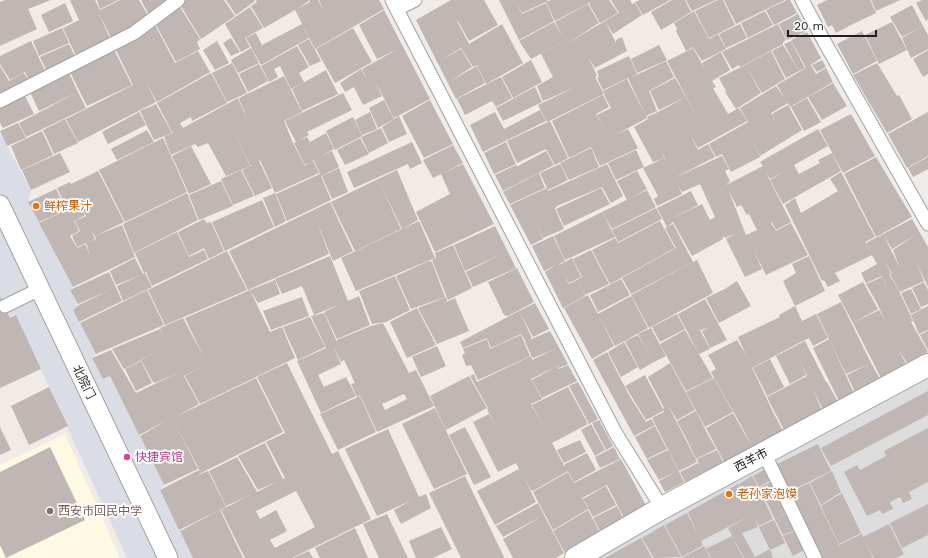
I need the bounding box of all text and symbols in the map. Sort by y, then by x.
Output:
scale bar [788,12,876,38]
text: 20 m [794,19,824,33]
place label: 鲜榨果汁 [44,199,92,213]
marker: 鲜榨果汁 [31,201,41,211]
street label: 北院门 [70,363,98,401]
street label: 西羊市 [732,445,770,475]
place label: 快捷宾馆 [135,450,183,464]
marker: 快捷宾馆 [122,452,132,462]
place label: 老孙家泡馍 [737,487,797,501]
marker: 老孙家泡馍 [724,489,734,499]
place label: 西安市回民中学 [58,504,142,518]
marker: 西安市回民中学 [45,506,55,516]

